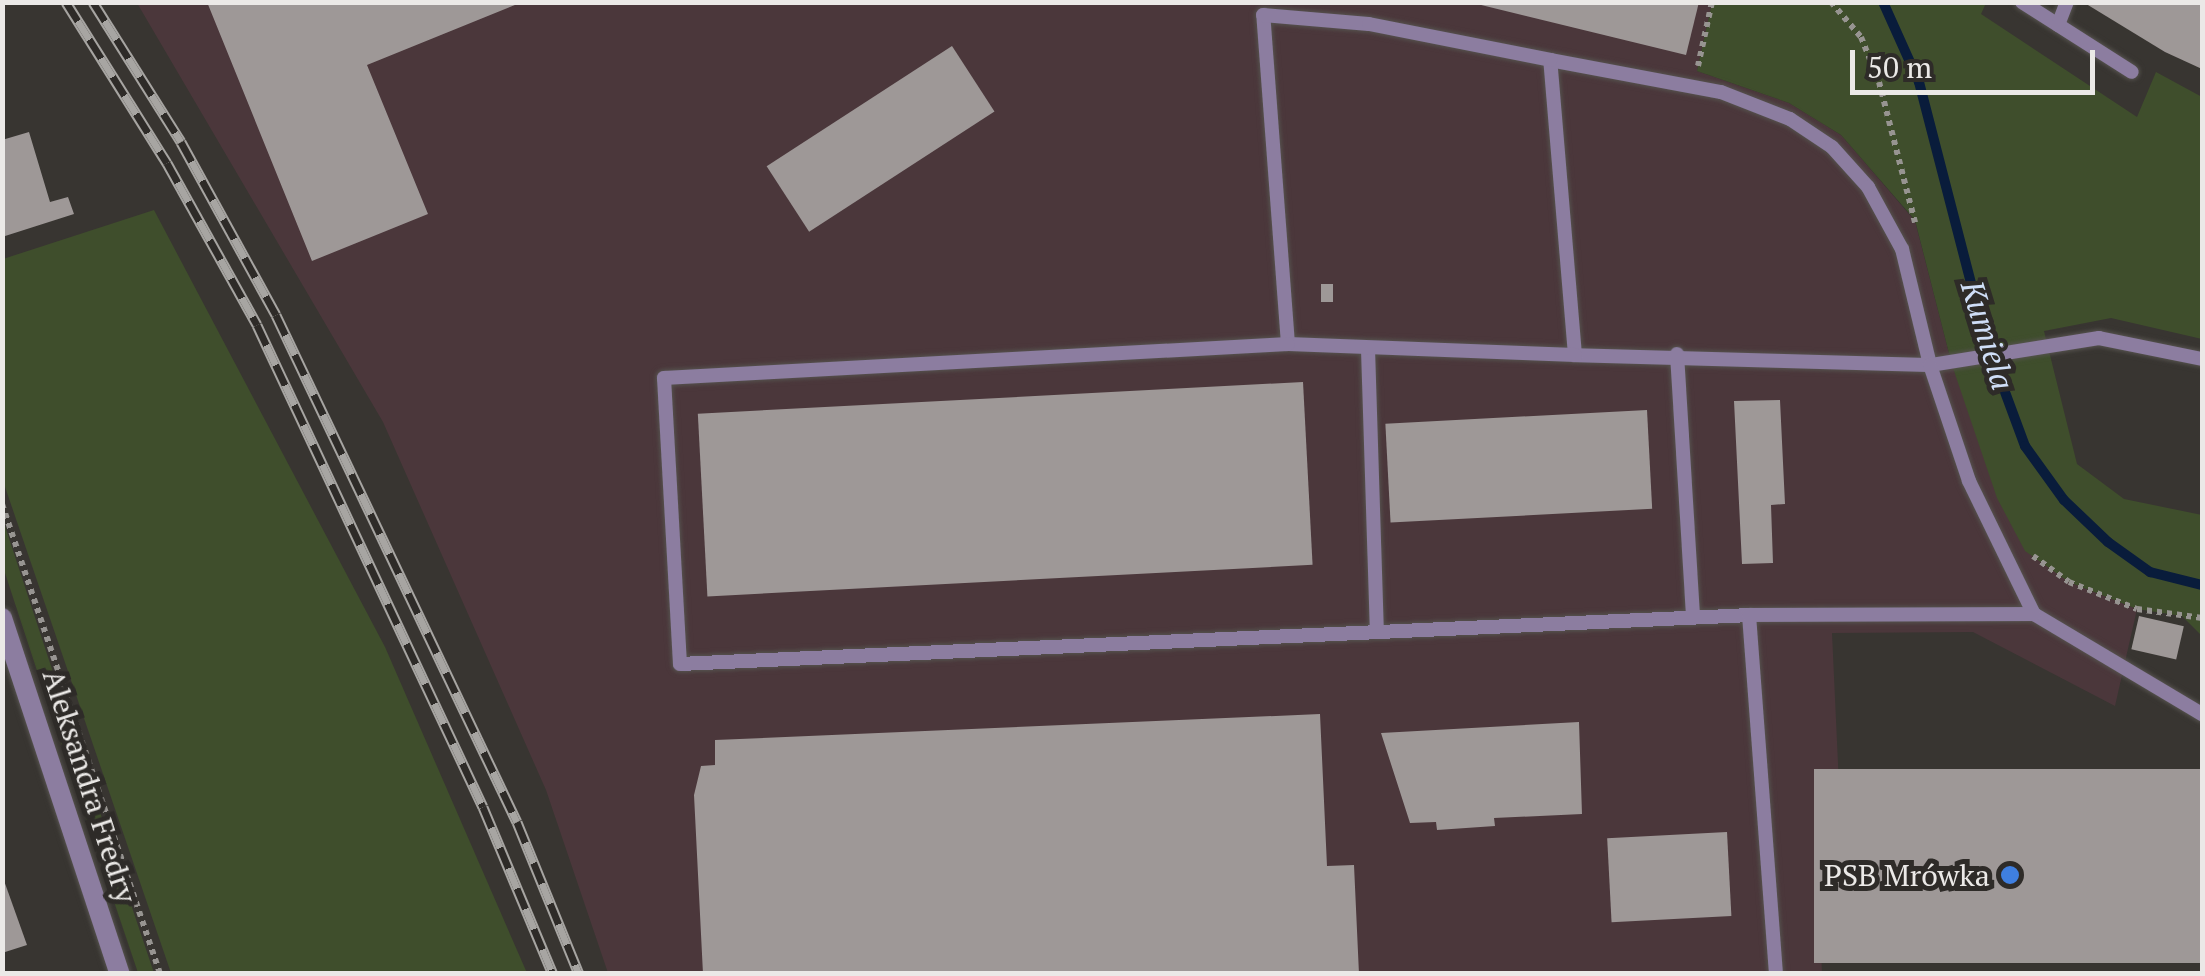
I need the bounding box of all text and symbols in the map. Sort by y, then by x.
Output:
scale bar [1855,30,2100,92]
text: 50 m [1867,47,1932,87]
water label: Kumiela [1953,276,2023,394]
street label: Aleksandra Fredry [35,665,145,907]
place label: PSB Mrówka [1824,857,1990,893]
marker: PSB Mrówka [1999,864,2021,886]

